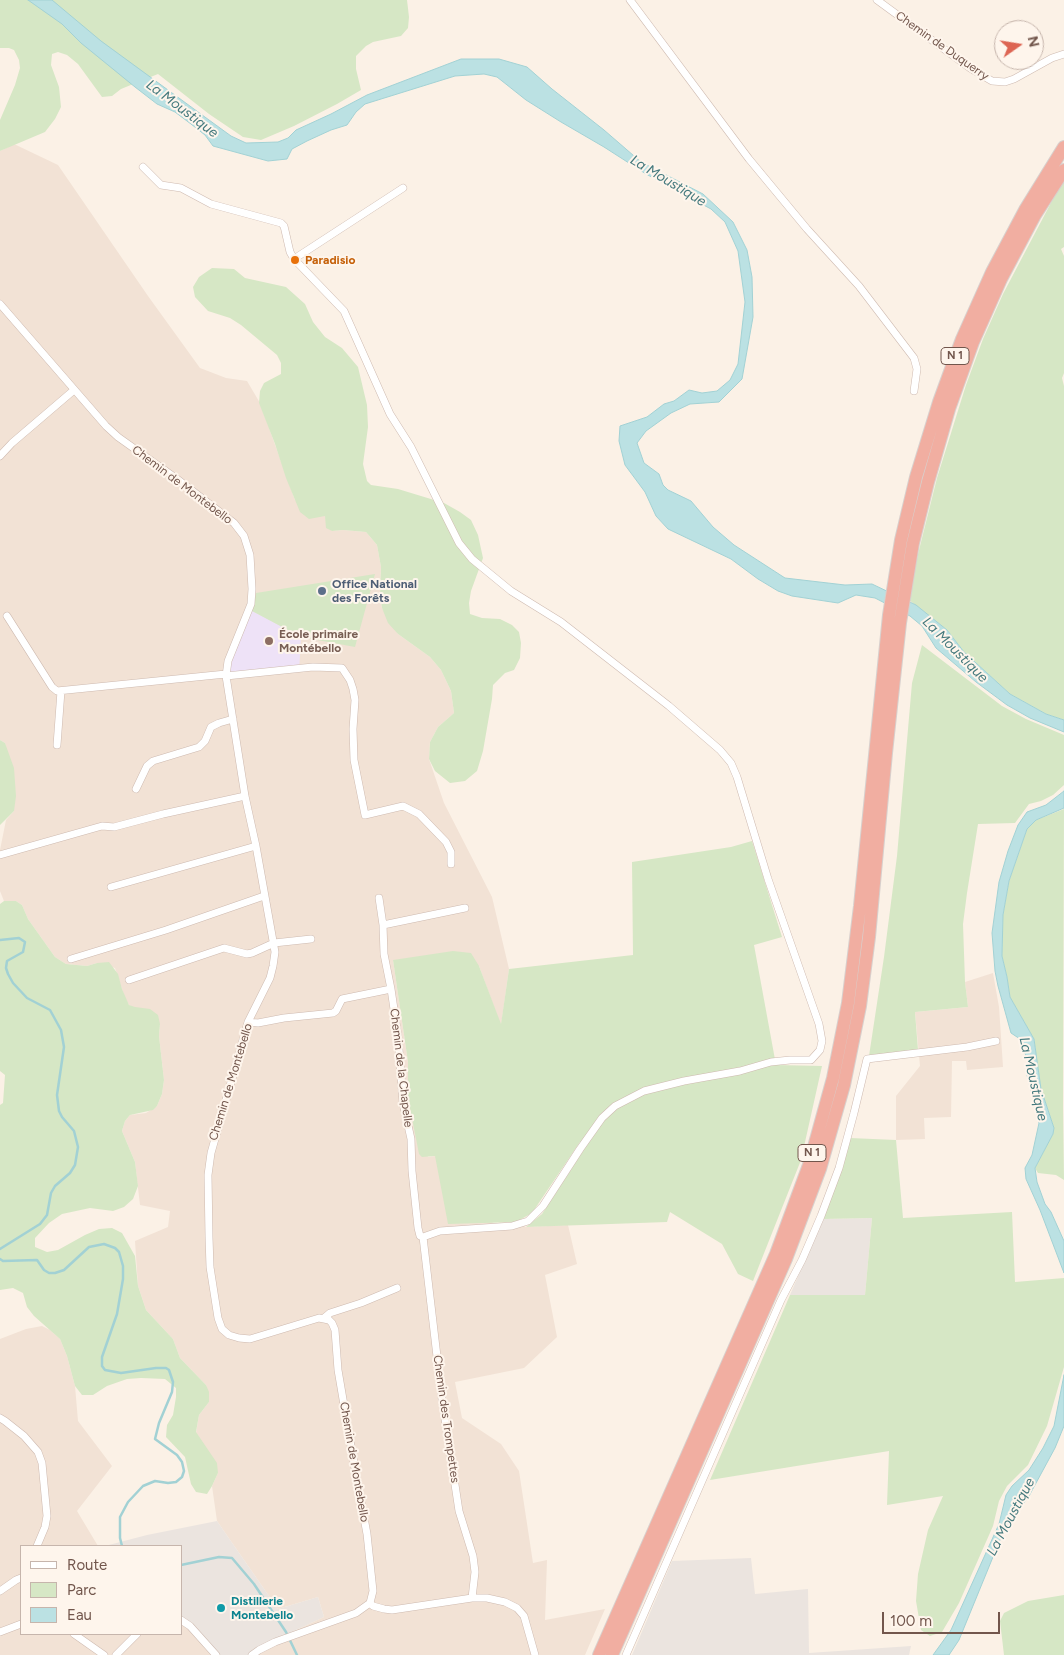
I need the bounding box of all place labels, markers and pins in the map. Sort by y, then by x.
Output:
place label: Paradisio [305,253,355,267]
marker: Paradisio [289,254,301,266]
place label: Office National des Forêts [332,577,417,605]
marker: Office National des Forêts [316,585,328,597]
place label: École primaire Montébello [279,627,358,655]
marker: École primaire Montébello [263,635,275,647]
place label: Distillerie Montebello [231,1594,293,1622]
marker: Distillerie Montebello [215,1602,227,1614]

